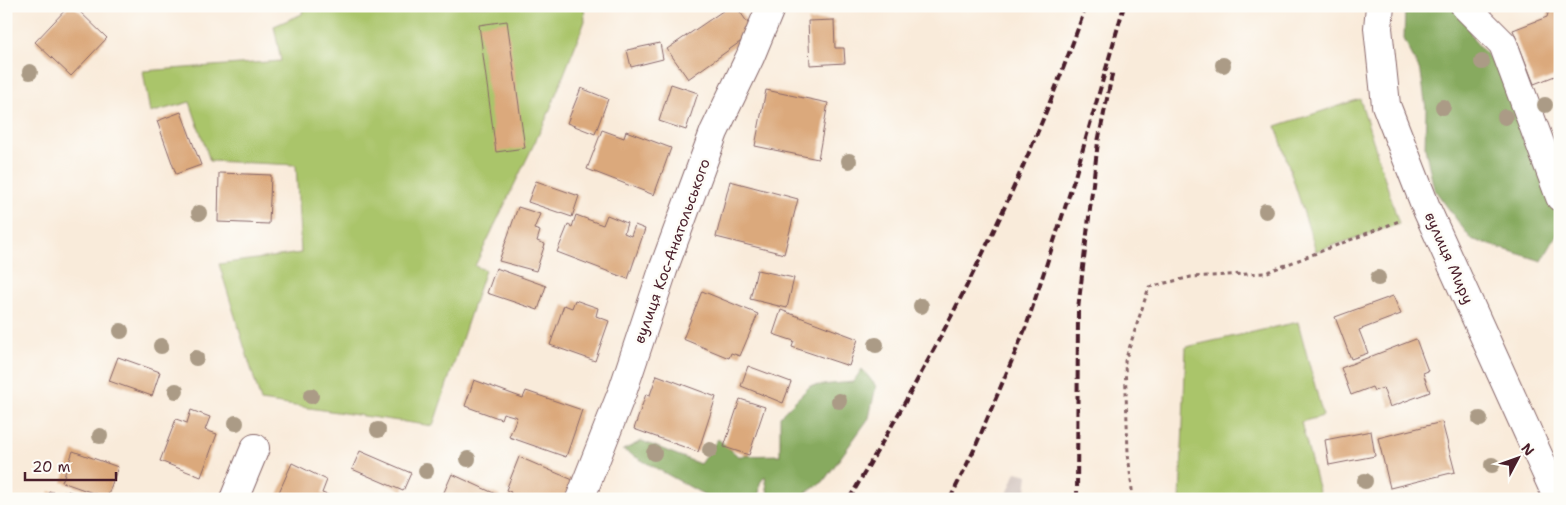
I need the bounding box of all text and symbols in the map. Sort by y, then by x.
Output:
street label: вулиця Кос-Анатольського [629,156,715,346]
street label: вулиця Миру [1420,209,1478,307]
north arrow [1494,432,1544,482]
text: N [1517,439,1538,460]
scale bar [25,450,116,482]
text: 20 m [32,457,71,477]

